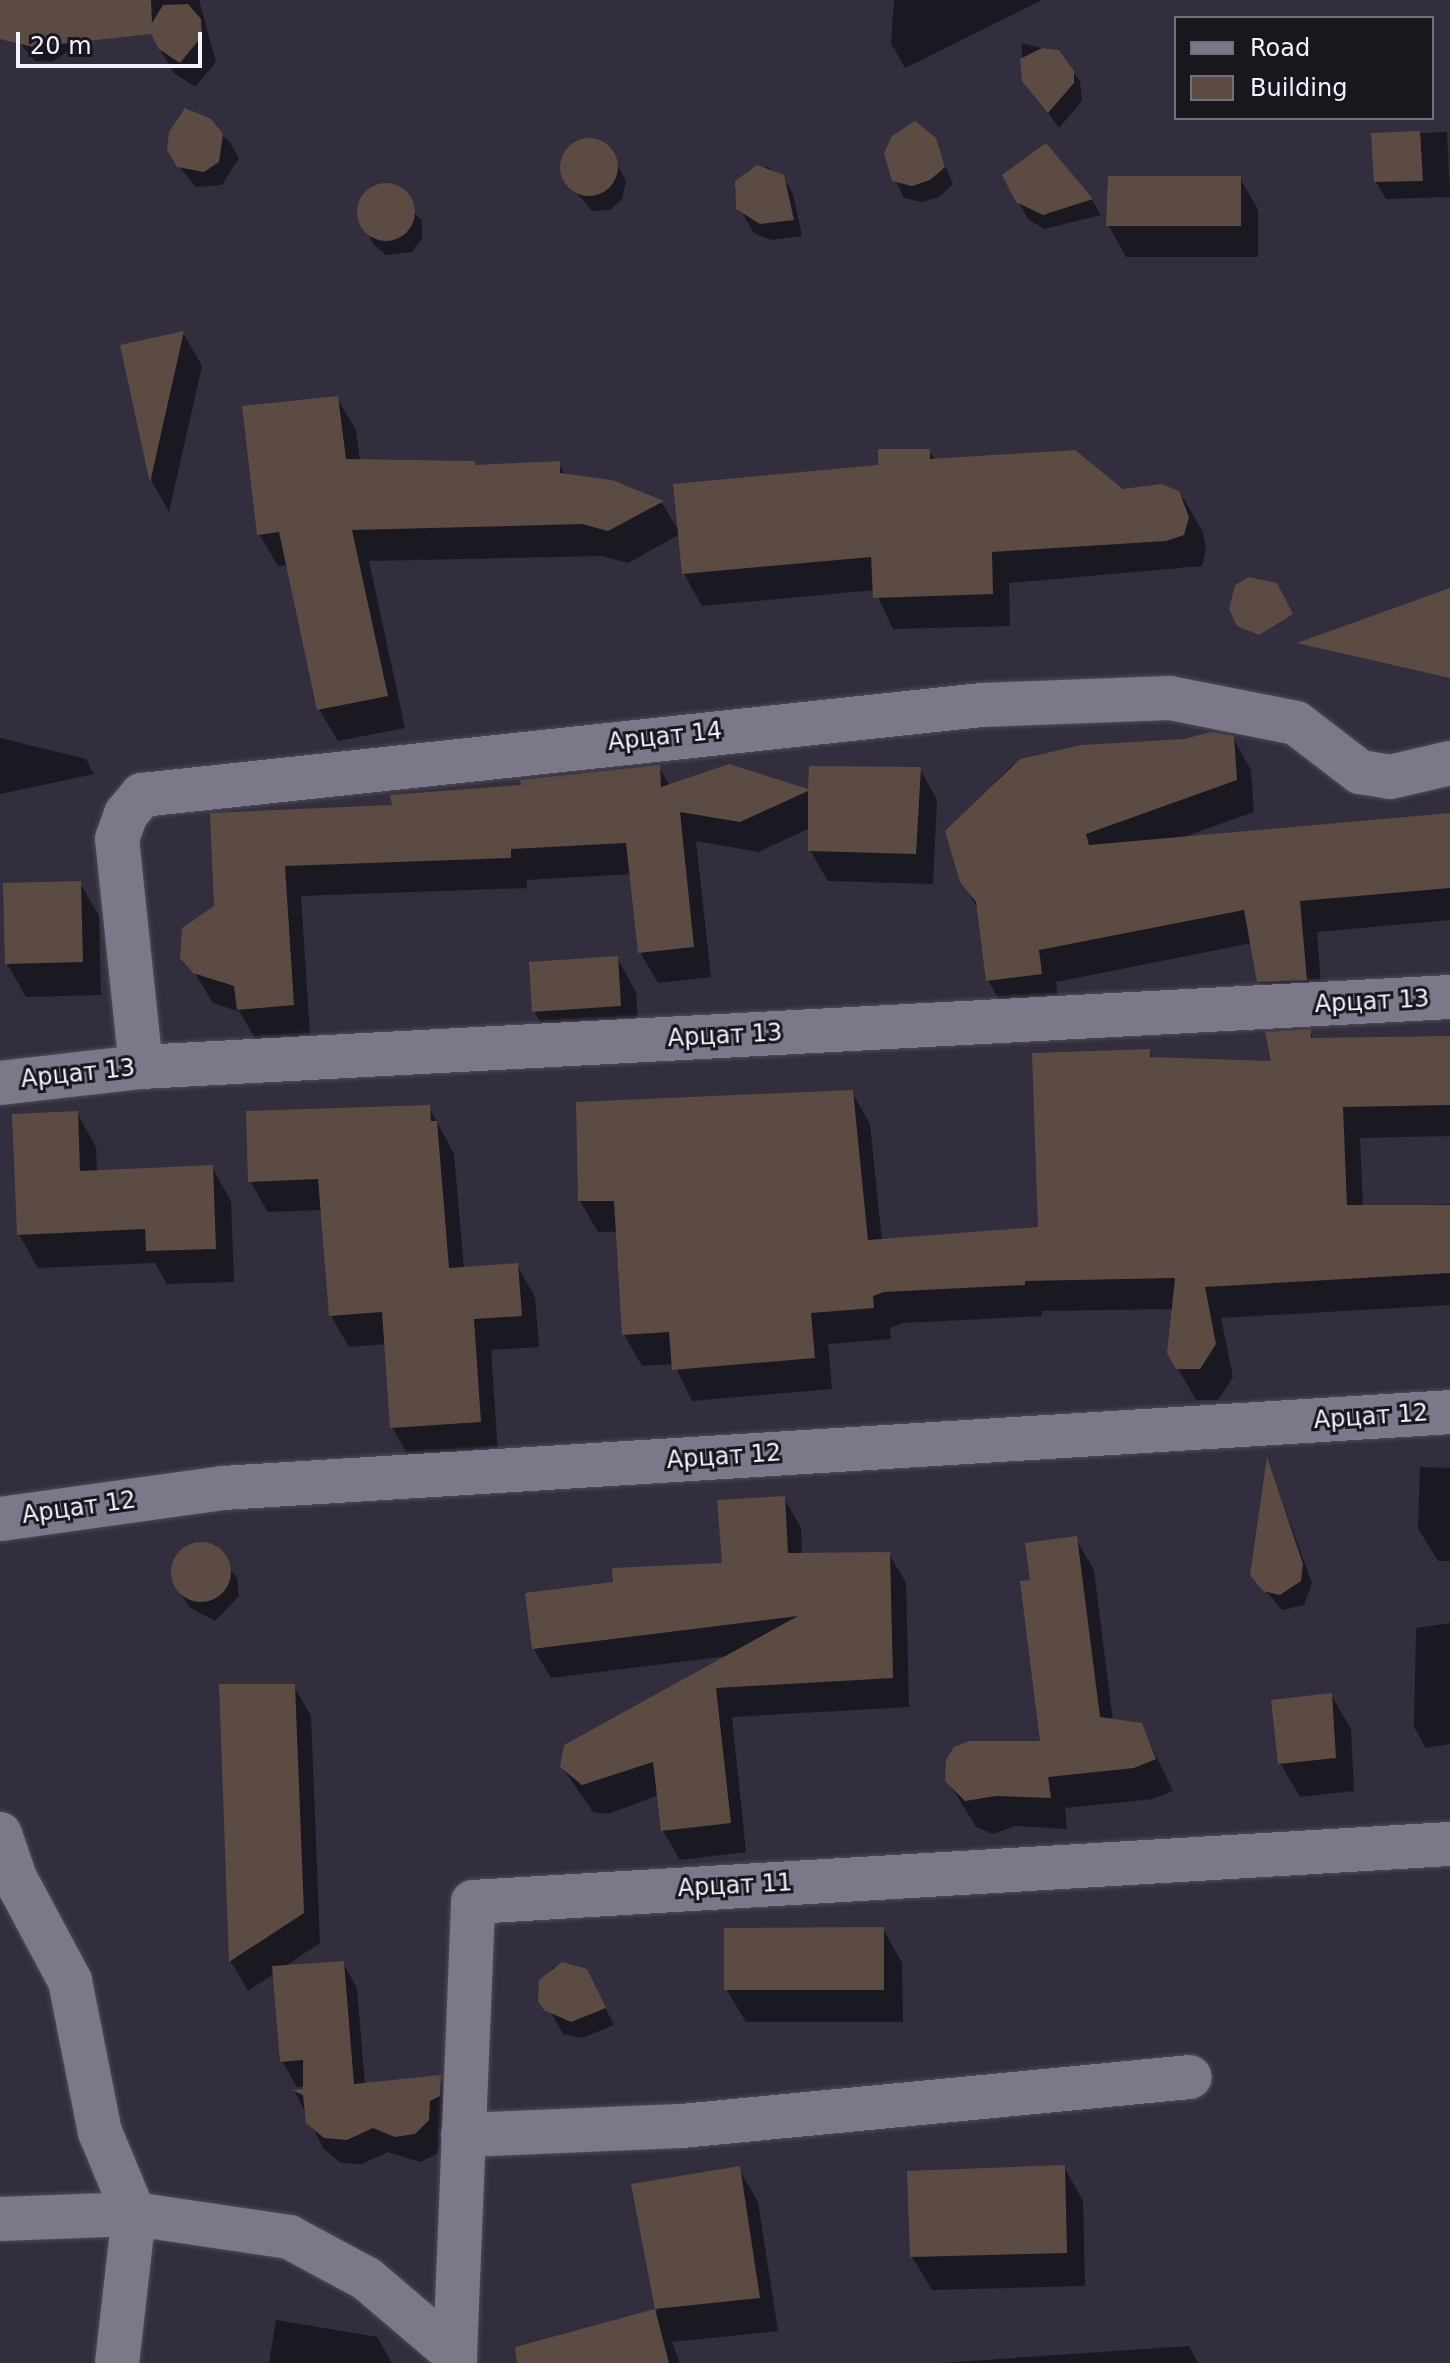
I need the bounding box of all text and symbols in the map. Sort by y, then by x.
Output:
scale bar [20,16,206,66]
legend [1174,16,1434,120]
text: 20 m [30,32,92,60]
text: Road [1250,34,1310,62]
text: Building [1250,74,1347,102]
street label: Арцат 14 [606,717,724,757]
street label: Арцат 13 [1314,985,1430,1019]
street label: Арцат 13 [667,1019,783,1053]
street label: Арцат 13 [19,1054,137,1094]
street label: Арцат 12 [1313,1399,1429,1435]
street label: Арцат 12 [666,1439,782,1475]
street label: Арцат 12 [20,1486,138,1530]
street label: Арцат 11 [677,1869,793,1903]

